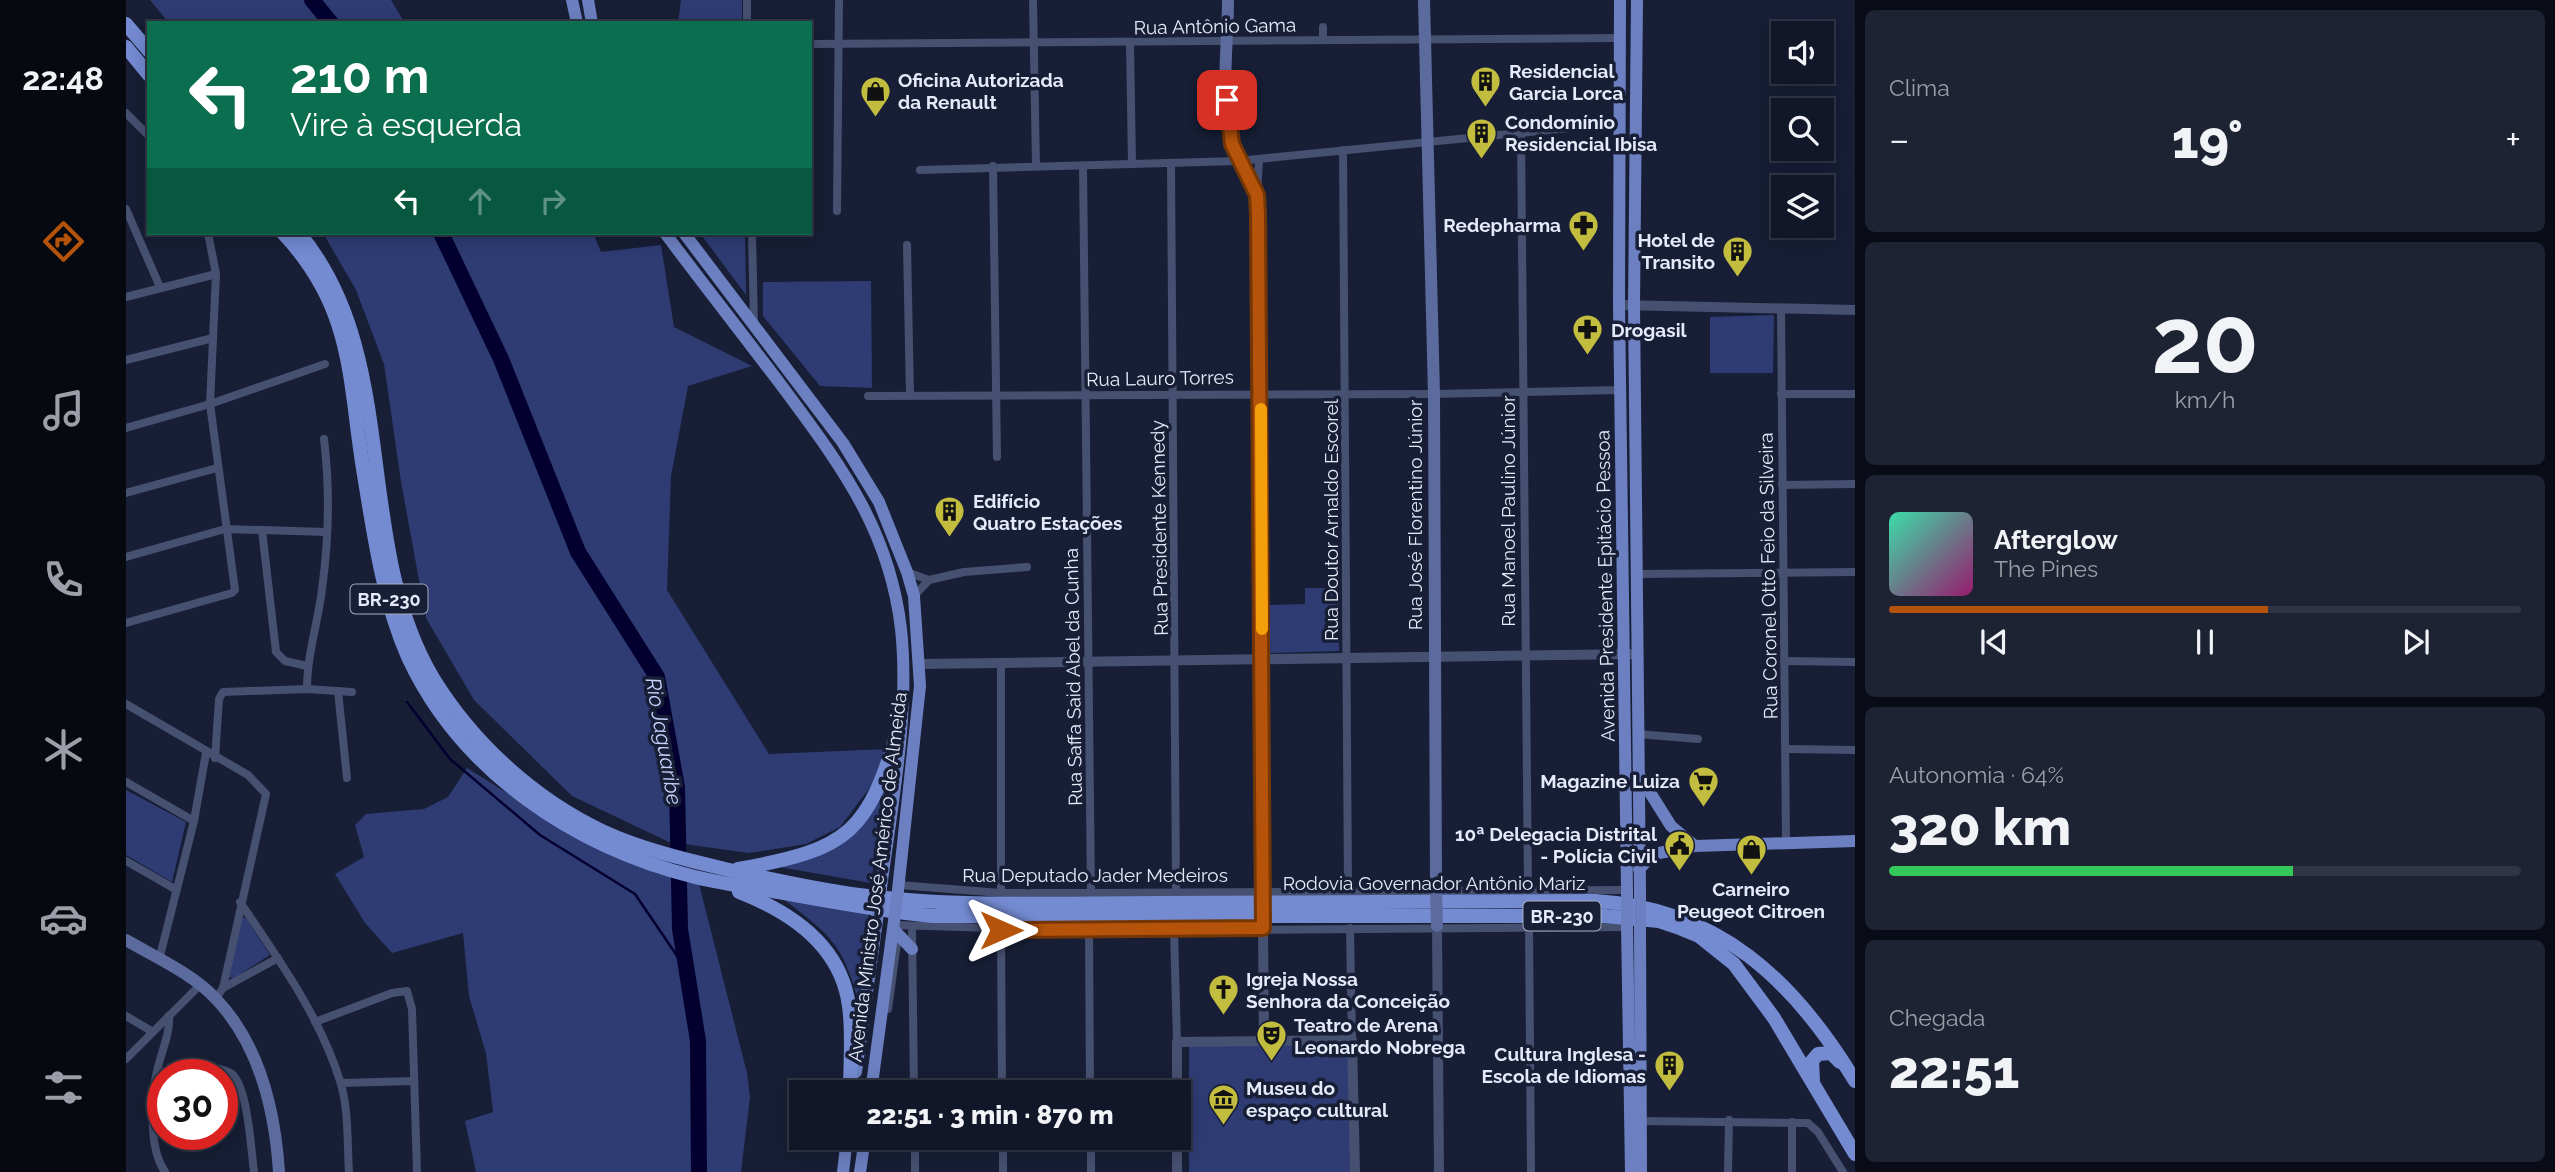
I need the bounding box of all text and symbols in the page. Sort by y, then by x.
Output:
street label: Rua Antônio Gama [1134,14,1296,38]
map controls [1771,21,1834,238]
button: sound [1771,21,1834,84]
text: 210 m [290,47,429,104]
icon: left [175,49,266,140]
text: 22:48 [22,60,104,97]
place label: Residencial Garcia Lorca [1509,60,1623,104]
building icon: Residencial Garcia Lorca [1469,65,1503,109]
place label: Oficina Autorizada da Renault [898,69,1064,113]
pin [1197,70,1257,130]
shop icon: Oficina Autorizada da Renault [858,74,892,118]
text: Clima [1889,74,1950,101]
icon: arrive [1208,81,1246,119]
button: search [1771,98,1834,161]
text: Vire à esquerda [290,106,522,143]
text: 19° [2172,109,2243,170]
place label: Condomínio Residencial Ibisa [1505,111,1657,155]
building icon: Condomínio Residencial Ibisa [1465,116,1499,160]
text: − [1889,117,1909,162]
text: + [2505,117,2521,162]
button: layers [1771,175,1834,238]
icon: left [388,182,426,220]
icon: ahead [461,182,499,220]
icon: right [534,182,572,220]
pharmacy icon: Redepharma [1567,208,1601,252]
place label: Redepharma [1443,214,1561,236]
icon: directions [39,217,88,266]
place label: Hotel de Transito [1637,229,1715,273]
building icon: Hotel de Transito [1721,234,1755,278]
text: 20 [2151,287,2259,394]
pharmacy icon: Drogasil [1571,313,1605,357]
place label: Drogasil [1611,319,1687,341]
street label: Rua Lauro Torres [1086,366,1234,390]
icon: music [39,386,88,435]
text: km/h [2175,386,2235,413]
street label: Rua Manoel Paulino Júnior [1497,395,1519,627]
street label: Rua Doutor Arnaldo Escorel [1320,398,1342,641]
street label: Rua José Florentino Júnior [1404,399,1426,630]
street label: Rua Presidente Kennedy [1146,420,1172,636]
street label: Avenida Presidente Epitácio Pessoa [1591,430,1619,742]
street label: Rua Coronel Otto Feio da Silveira [1754,432,1782,720]
place label: Edifício Quatro Estações [973,490,1122,534]
building icon: Edifício Quatro Estações [933,495,967,539]
text: Afterglow [1994,525,2118,555]
street label: Rua Saffa Said Abel da Cunha [1060,548,1086,806]
icon: phone [39,555,88,604]
text: The Pines [1994,555,2098,582]
road number: BR-230 [350,584,428,614]
icon: previous [1975,623,2013,661]
icon: pause [2186,623,2224,661]
icon: next [2397,623,2435,661]
water label: Rio Jaguaribe [641,675,687,807]
street label: Avenida Ministro José Américo de Almeida [843,691,911,1063]
icon: climate [39,725,88,774]
text: Autonomia · 64% [1889,761,2064,788]
supermarket icon: Magazine Luiza [1686,764,1720,808]
place label: Magazine Luiza [1540,770,1680,792]
text: 320 km [1889,796,2071,857]
place label: 10ª Delegacia Distrital - Polícia Civil [1455,823,1658,867]
public building icon: 10ª Delegacia Distrital - Polícia Civil [1663,828,1697,872]
shop icon: Carneiro Peugeot Citroen [1734,833,1768,877]
street label: Rua Deputado Jader Medeiros [962,864,1228,886]
street label: Rodovia Governador Antônio Mariz [1283,872,1585,894]
place label: Carneiro Peugeot Citroen [1677,878,1825,922]
position arrow [964,893,1038,967]
icon: car [39,894,88,943]
road number: BR-230 [1524,902,1600,931]
place label: Igreja Nossa Senhora da Conceição [1246,968,1450,1012]
church icon: Igreja Nossa Senhora da Conceição [1206,973,1240,1017]
text: Chegada [1889,1004,1985,1031]
place label: Teatro de Arena Leonardo Nobrega [1294,1014,1465,1058]
theatre icon: Teatro de Arena Leonardo Nobrega [1254,1019,1288,1063]
text: 22:51 [1889,1039,2020,1100]
place label: Cultura Inglesa - Escola de Idiomas [1482,1043,1646,1087]
building icon: Cultura Inglesa - Escola de Idiomas [1652,1048,1686,1092]
speed limit sign: 30 [147,1059,238,1150]
icon: filters [39,1063,88,1112]
place label: Museu do espaço cultural [1246,1077,1389,1121]
museum icon: Museu do espaço cultural [1206,1082,1240,1126]
text: 22:51 · 3 min · 870 m [866,1100,1114,1130]

